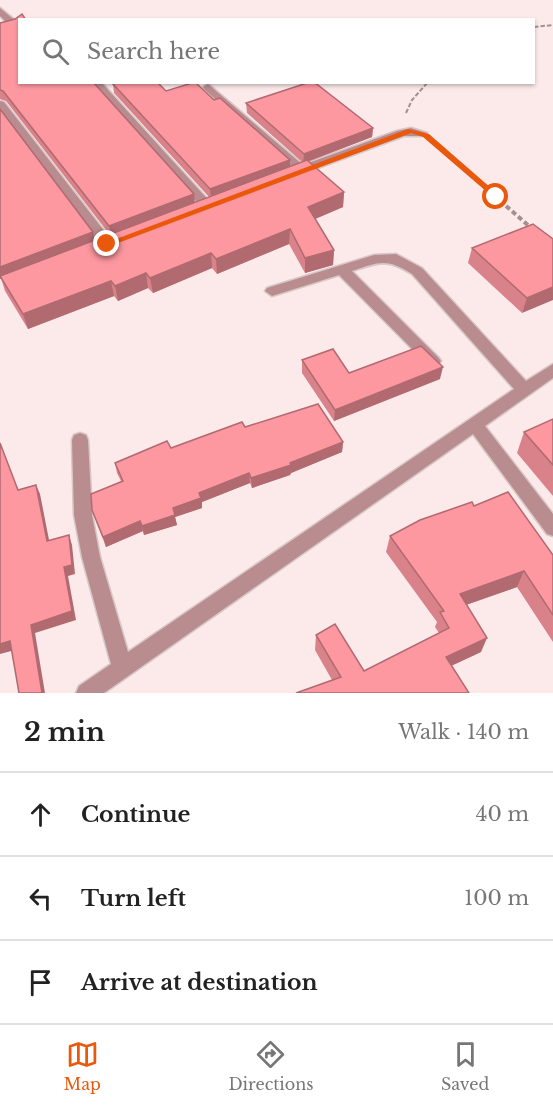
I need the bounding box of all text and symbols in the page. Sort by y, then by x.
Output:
search box [18,18,535,84]
icon: search [39,35,72,68]
text: Search here [87,38,220,65]
route start [482,183,508,209]
route end [93,230,119,256]
text: 2 min [24,716,105,748]
text: Walk · 140 m [398,720,529,744]
icon: ahead [24,798,57,831]
text: Continue [81,801,190,828]
text: 40 m [476,802,529,826]
icon: left [24,882,57,915]
text: Turn left [81,885,186,912]
text: 100 m [464,886,529,910]
icon: arrive [24,966,57,999]
text: Arrive at destination [81,969,318,996]
tab: Map [64,1038,101,1094]
tab: Directions [228,1038,313,1094]
tab: Saved [441,1038,489,1094]

